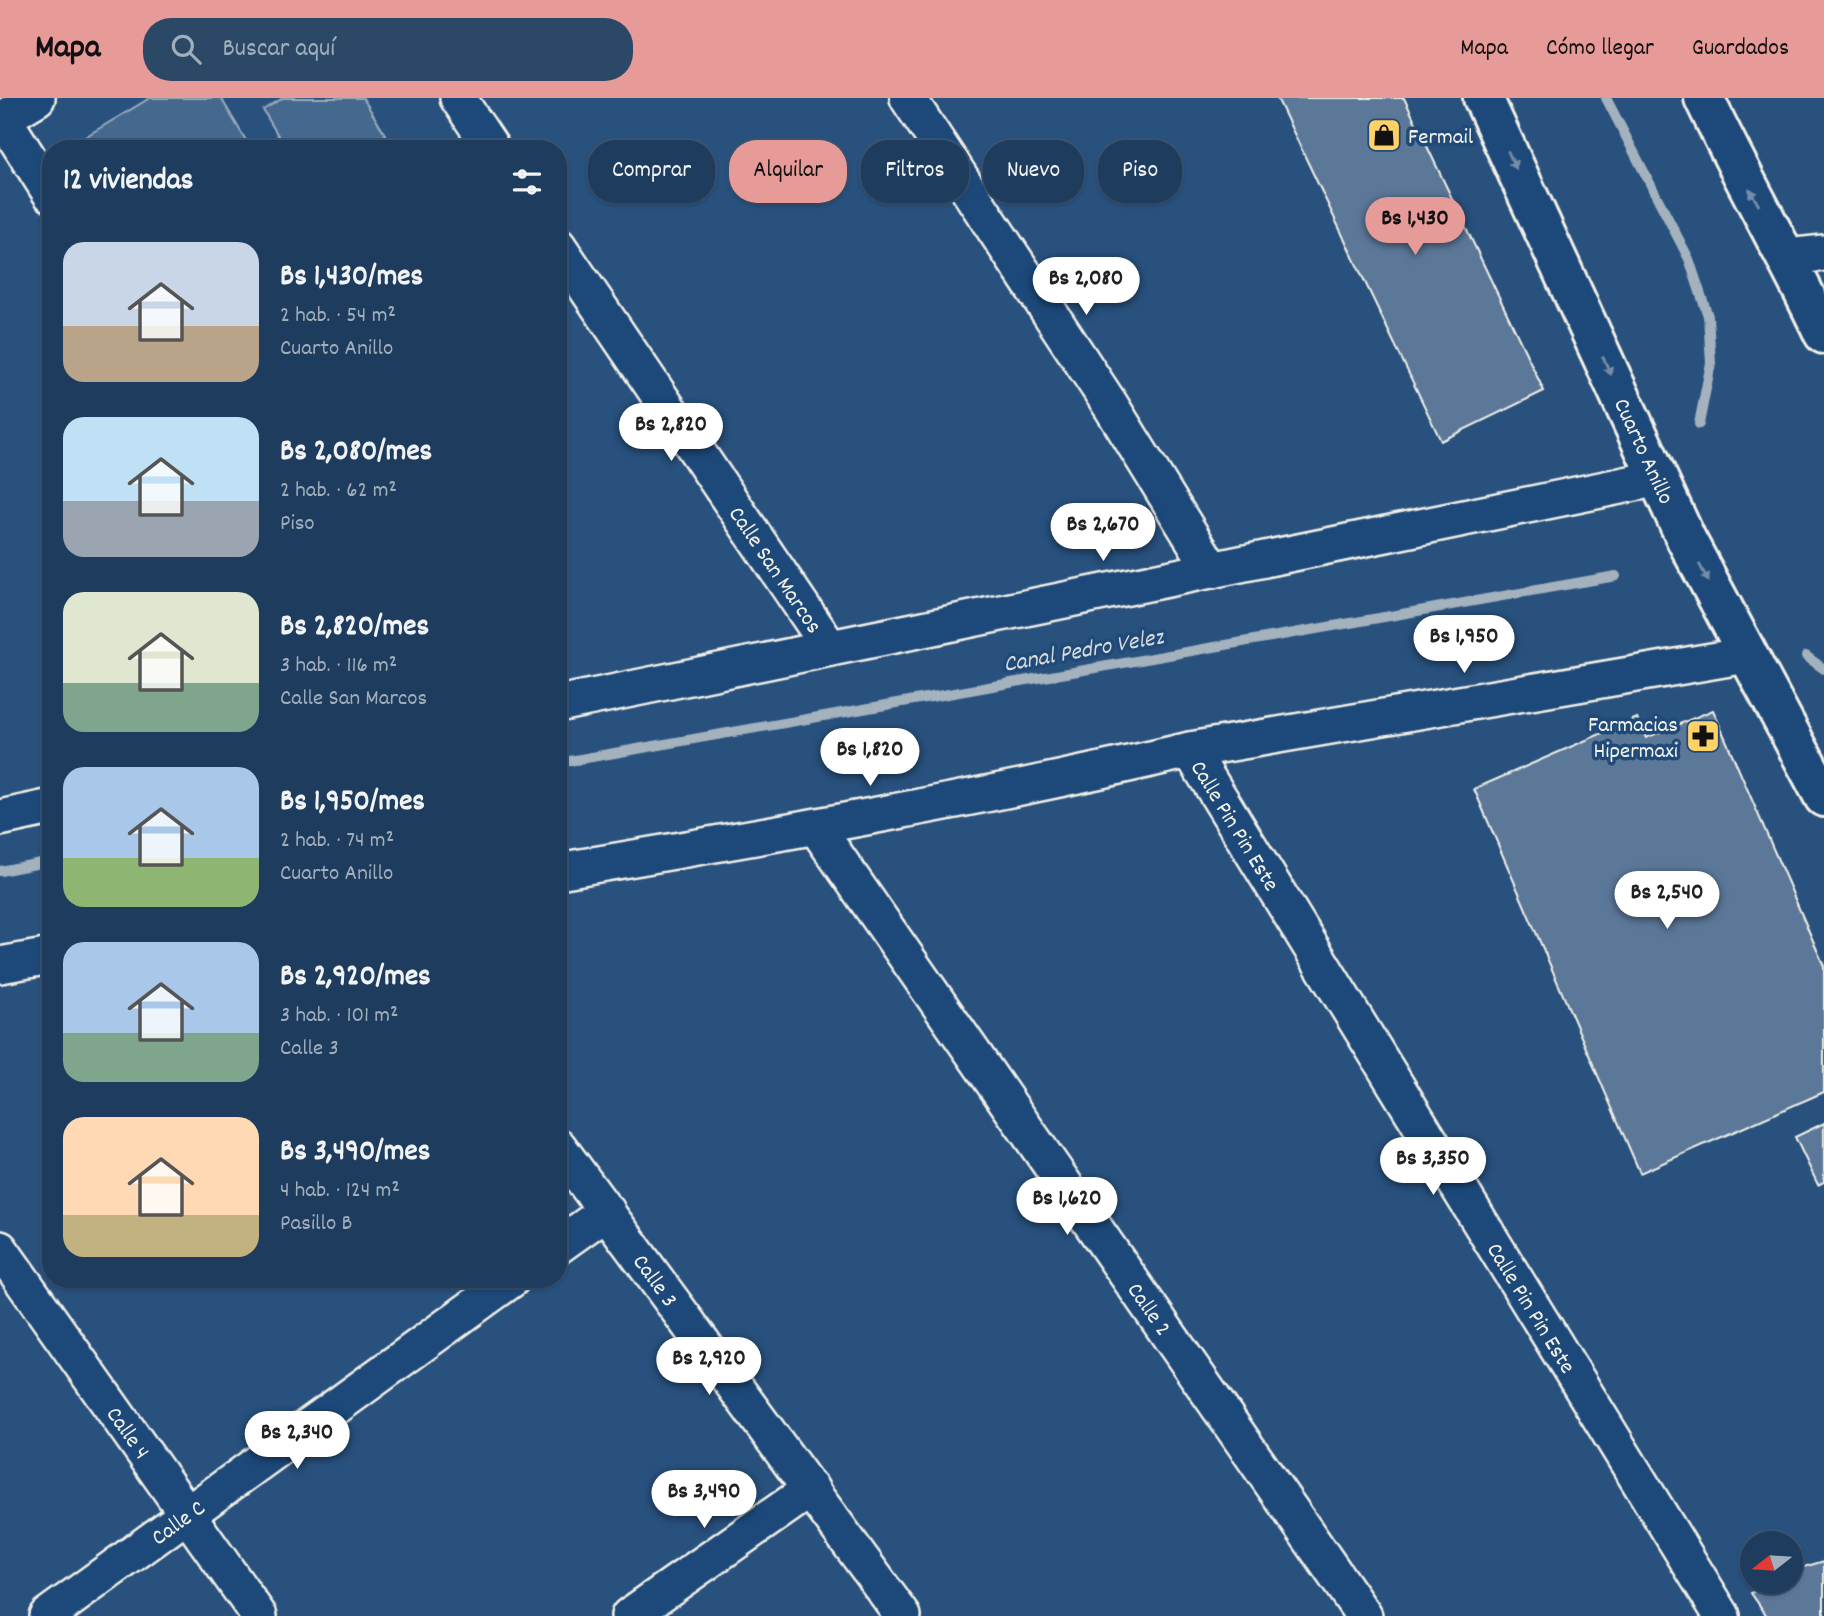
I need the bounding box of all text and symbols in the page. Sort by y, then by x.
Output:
search box [143,18,633,81]
text: Mapa [35,26,101,73]
icon: search [167,30,205,68]
text: Buscar aquí [223,31,335,68]
text: Mapa [1460,32,1508,66]
text: Cómo llegar [1546,32,1654,66]
text: Guardados [1692,32,1789,66]
shop icon: Fermail [1365,116,1403,154]
place label: Fermail [1408,122,1474,155]
chip: Comprar [588,140,715,203]
chip: Alquilar [729,140,847,203]
chip: Filtros [861,140,969,203]
chip: Nuevo [983,140,1084,203]
chip: Piso [1098,140,1182,203]
one-way arrow [1506,150,1518,170]
text: 12 viviendas [63,161,193,204]
icon: filters [508,163,546,201]
one-way arrow [1748,187,1760,207]
pin: Bs 1,430 [1343,198,1487,257]
text: Bs 1,430 [1381,203,1449,236]
text: Bs 1,430/mes [280,257,423,300]
pin: Bs 2,080 [1014,258,1158,317]
text: Bs 2,080 [1049,263,1123,296]
icon: home [119,270,203,354]
text: 2 hab. · 54 m² [280,300,396,333]
text: Cuarto Anillo [280,333,393,366]
one-way arrow [1602,356,1613,377]
street label: Cuarto Anillo [1603,394,1681,510]
pin: Bs 2,820 [599,404,743,463]
text: Bs 2,820 [635,409,707,442]
text: Bs 2,080/mes [280,432,432,475]
icon: home [119,445,203,529]
text: 2 hab. · 62 m² [280,475,397,508]
street label: Calle San Marcos [719,501,829,641]
pin: Bs 2,670 [1031,504,1175,563]
text: Piso [280,508,315,541]
text: Bs 2,670 [1067,509,1139,542]
one-way arrow [1697,563,1709,583]
text: Bs 2,820/mes [280,607,429,650]
pin: Bs 1,950 [1392,616,1536,675]
icon: home [119,620,203,704]
water label: Canal Pedro Velez [1001,621,1167,683]
text: Bs 1,950 [1430,621,1498,654]
text: 3 hab. · 116 m² [280,650,397,683]
text: Calle San Marcos [280,683,427,716]
place label: Farmacias Hipermaxi [1588,710,1678,769]
pharmacy icon: Farmacias Hipermaxi [1684,717,1722,755]
pin: Bs 1,820 [798,728,942,788]
text: Bs 1,820 [836,734,904,767]
street label: Calle Pin Pin Este [1180,755,1286,899]
text: Bs 1,950/mes [280,782,425,825]
icon: home [119,795,203,879]
text: 2 hab. · 74 m² [280,825,394,858]
text: Cuarto Anillo [280,858,393,891]
pin: Bs 2,540 [1595,872,1739,931]
text: Bs 2,540 [1630,877,1704,910]
text: Bs 2,920/mes [280,957,431,1000]
icon: home [119,970,203,1054]
text: 3 hab. · 101 m² [280,1000,398,1033]
text: Calle 3 [280,1033,339,1066]
text: Bs 3,490/mes [280,1132,430,1175]
pin: Bs 3,350 [1361,1138,1505,1197]
text: Bs 3,350 [1396,1143,1470,1176]
icon: home [119,1145,203,1229]
text: 4 hab. · 124 m² [280,1175,400,1208]
pin: Bs 1,620 [995,1178,1139,1237]
text: Bs 1,620 [1032,1183,1102,1216]
text: Pasillo B [280,1208,352,1241]
street label: Calle Pin Pin Este [1476,1237,1582,1381]
street label: Calle 3 [623,1248,684,1315]
street label: Calle 2 [1117,1277,1178,1344]
pin: Bs 2,920 [637,1338,781,1397]
text: Bs 2,920 [672,1343,746,1376]
street label: Calle 4 [96,1401,157,1467]
pin: Bs 2,340 [225,1412,369,1471]
text: Bs 2,340 [261,1417,333,1450]
pin: Bs 3,490 [632,1470,776,1530]
text: Bs 3,490 [667,1476,741,1509]
street label: Calle C [145,1493,213,1555]
north arrow [1740,1531,1802,1594]
map controls [1740,1531,1803,1594]

